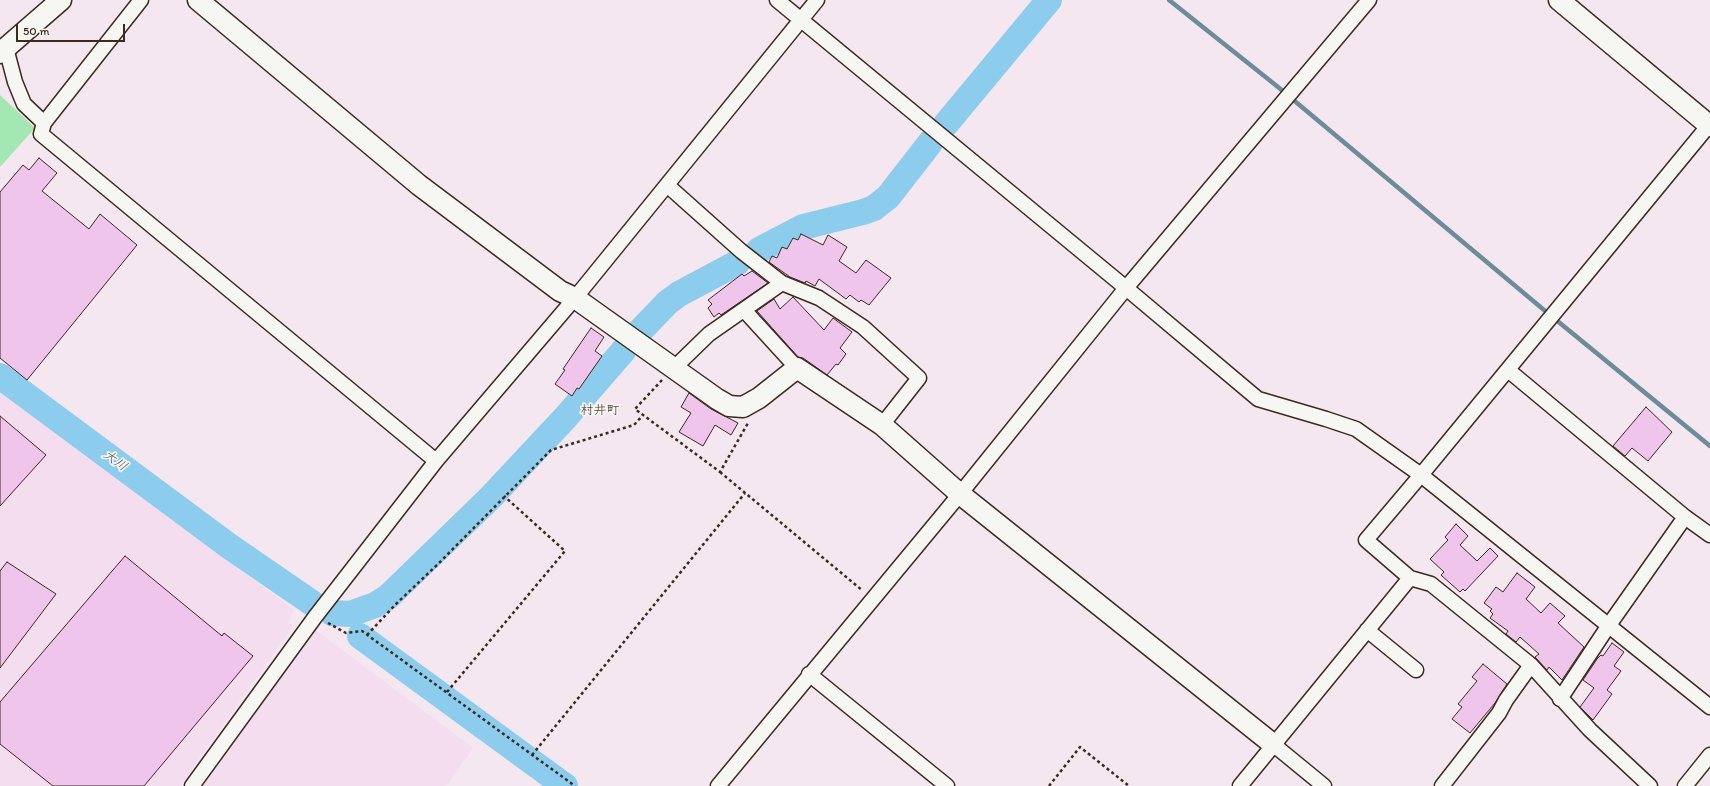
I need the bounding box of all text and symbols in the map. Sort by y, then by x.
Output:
scale bar [18,16,127,42]
text: 50 m [23,24,49,38]
district label: 村井町 [581,403,619,419]
water label: 大川 [100,447,130,475]

